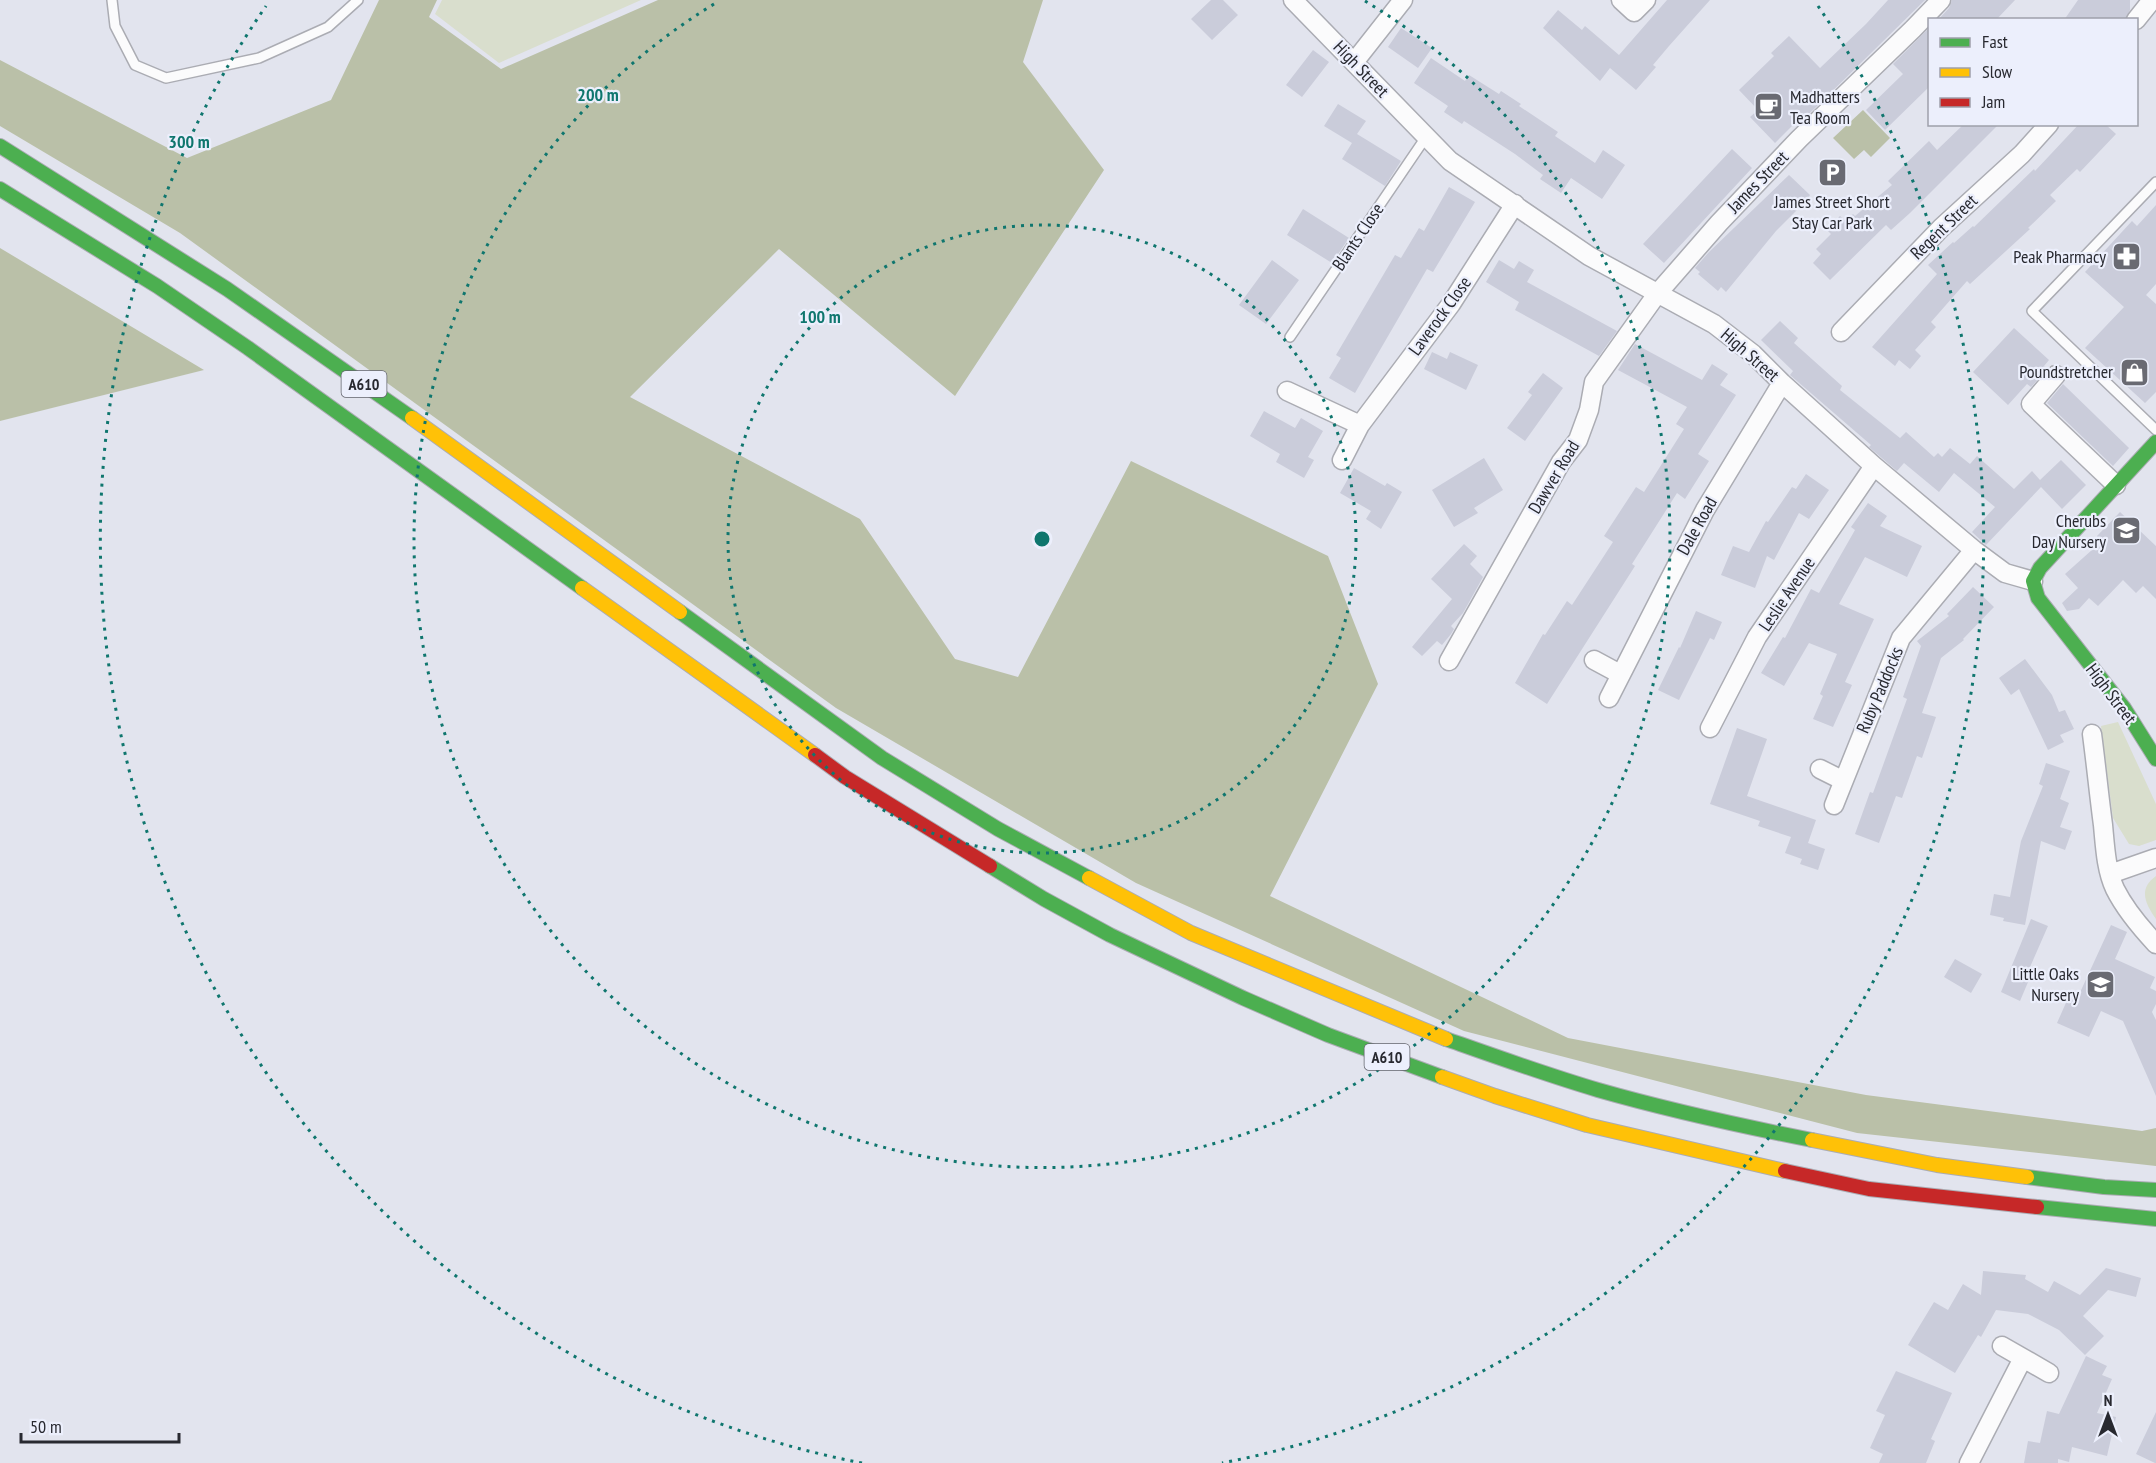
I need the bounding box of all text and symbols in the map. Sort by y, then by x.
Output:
legend [1928,18,2138,126]
text: Fast [1982,30,2008,53]
street label: High Street [1329,35,1394,102]
text: Slow [1982,60,2013,83]
text: 200 m [577,83,619,106]
place label: Madhatters Tea Room [1790,85,1860,129]
text: Jam [1981,90,2005,113]
cafe icon: Madhatters Tea Room [1753,91,1785,123]
text: 300 m [168,130,210,153]
street label: James Street [1722,146,1793,218]
parking icon: James Street Short Stay Car Park [1816,157,1848,189]
street label: Regent Street [1905,189,1982,264]
place label: James Street Short Stay Car Park [1773,190,1890,234]
street label: Blants Close [1327,199,1388,275]
pharmacy icon: Peak Pharmacy [2111,241,2143,273]
place label: Peak Pharmacy [2013,245,2106,268]
street label: Laverock Close [1403,272,1476,360]
text: 100 m [799,305,841,328]
street label: High Street [1716,323,1784,386]
shop icon: Poundstretcher [2118,356,2150,388]
place label: Poundstretcher [2019,360,2113,383]
road number: A610 [342,371,386,397]
street label: Dawver Road [1523,436,1584,518]
street label: Dale Road [1671,493,1722,559]
place label: Cherubs Day Nursery [2032,509,2106,553]
school or university icon: Cherubs Day Nursery [2111,515,2143,547]
centre of rings [1032,529,1052,549]
street label: Leslie Avenue [1753,552,1820,635]
street label: Ruby Paddocks [1851,643,1908,737]
street label: High Street [2081,659,2142,729]
place label: Little Oaks Nursery [2012,962,2079,1006]
school or university icon: Little Oaks Nursery [2084,968,2116,1000]
road number: A610 [1364,1044,1410,1070]
north arrow [2078,1385,2138,1445]
text: N [2104,1390,2112,1410]
scale bar [21,1406,178,1444]
text: 50 m [30,1415,62,1438]

